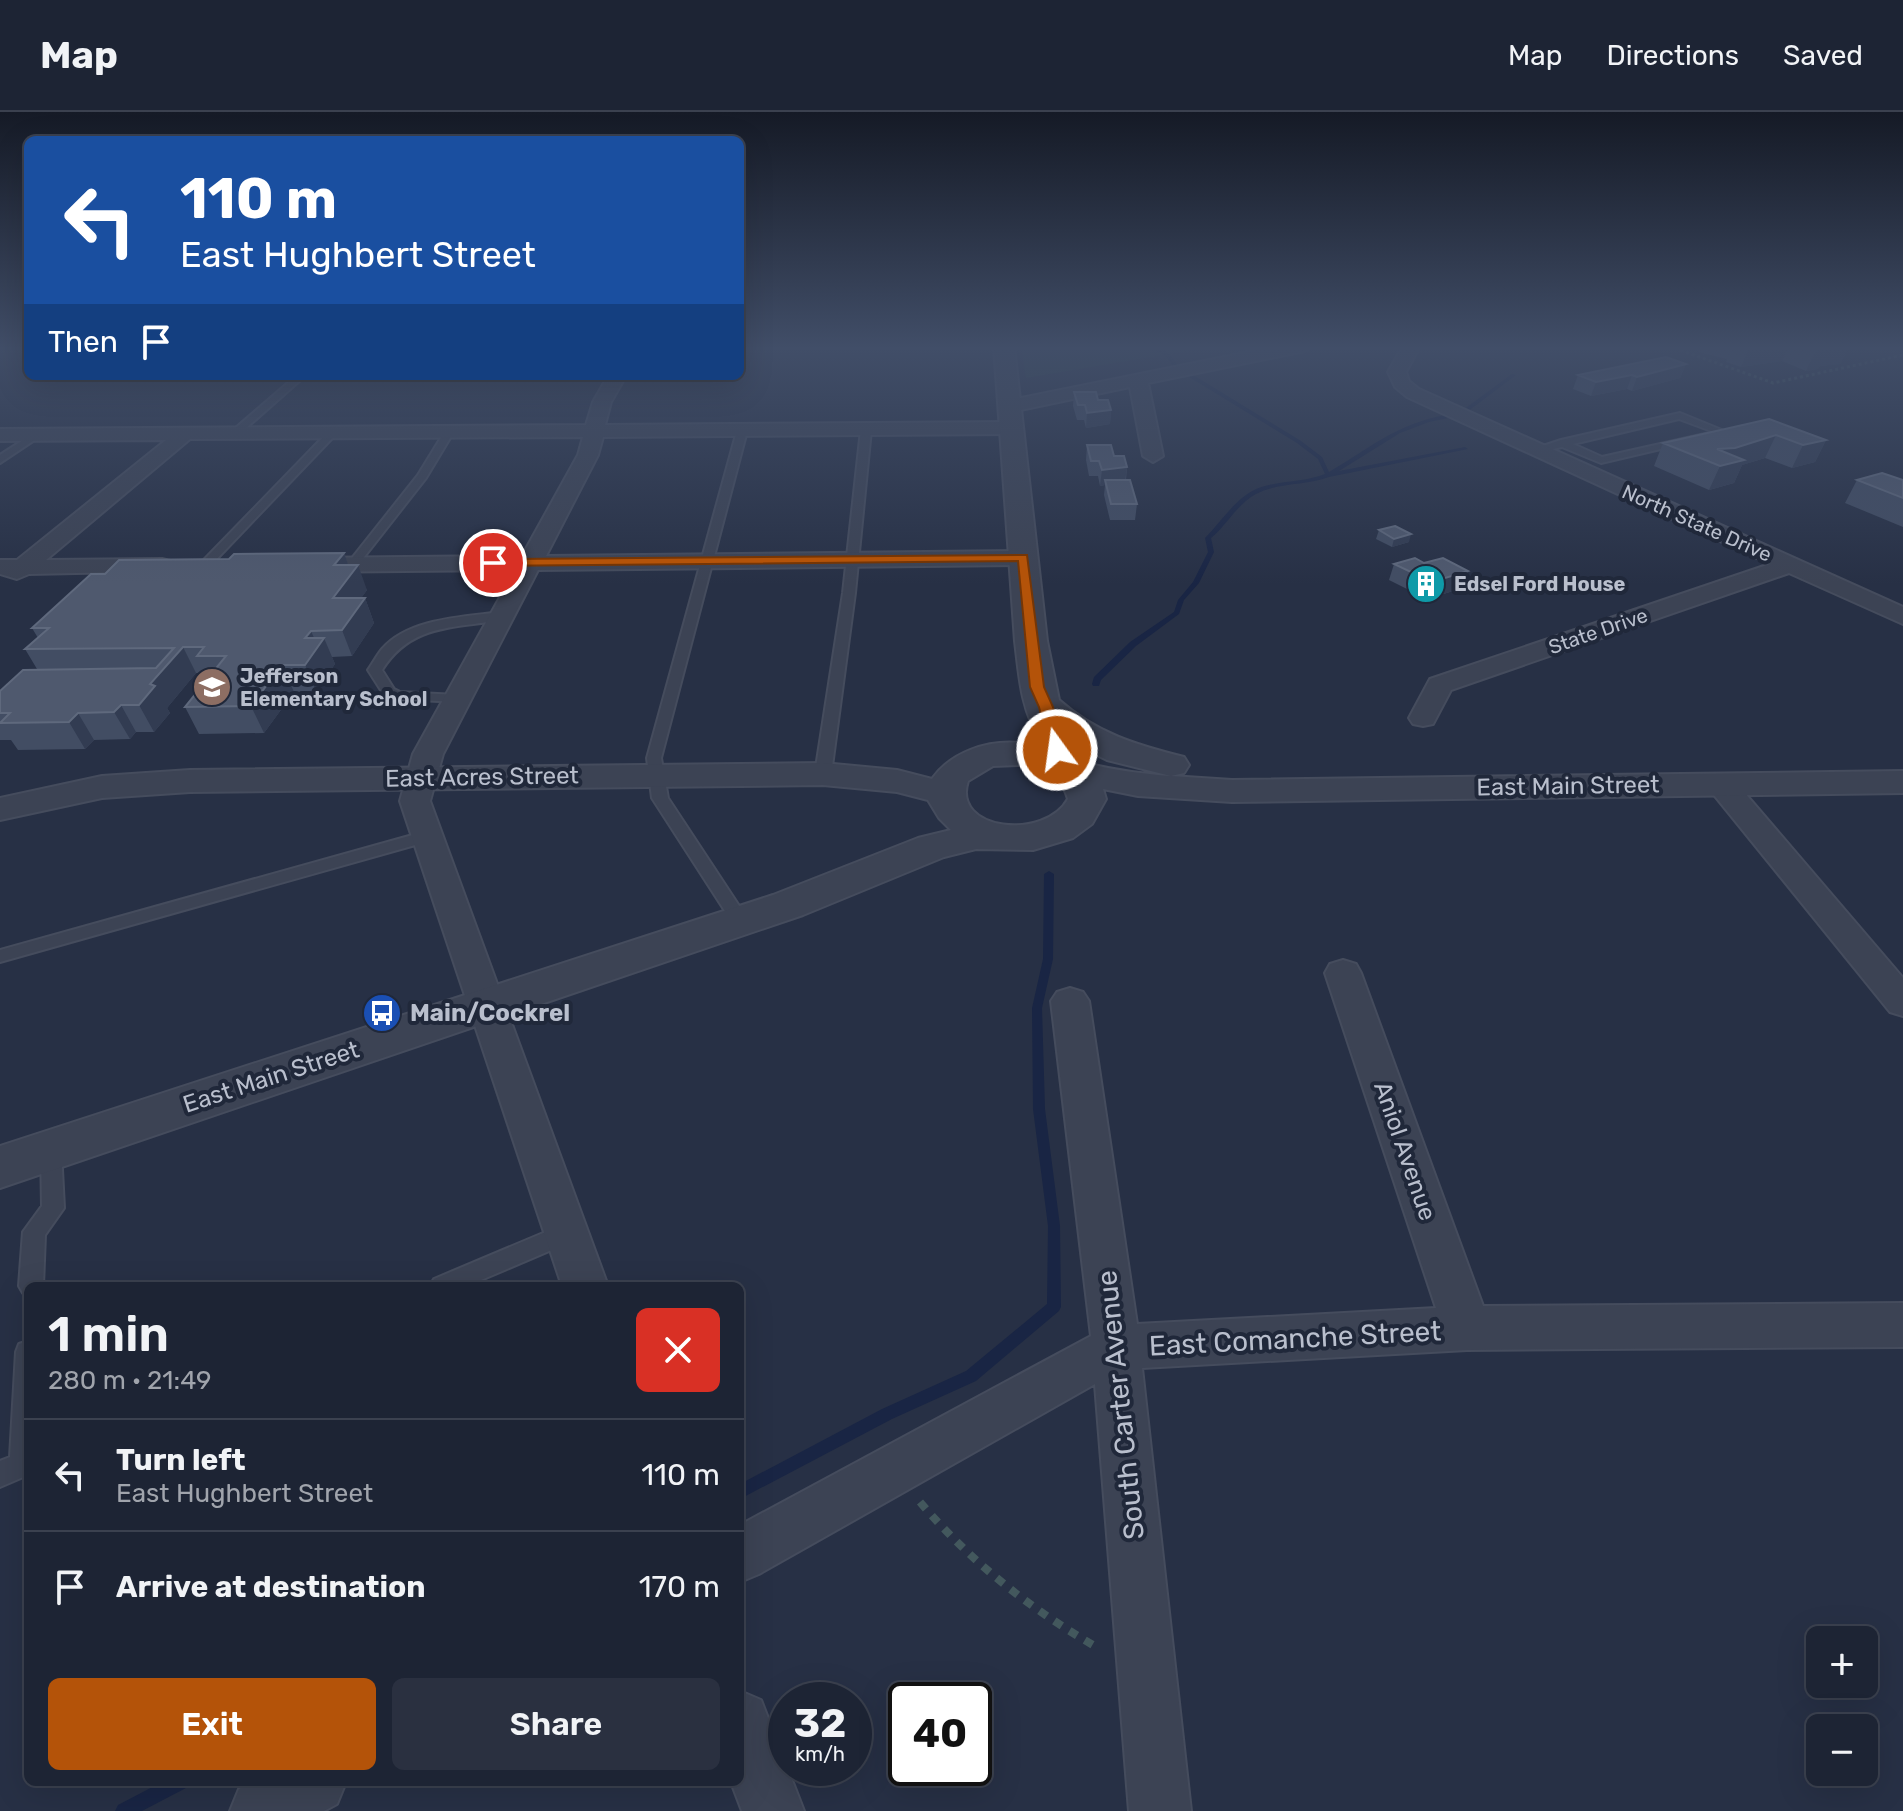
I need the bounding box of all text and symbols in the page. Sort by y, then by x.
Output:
text: Map [40,32,118,78]
text: Map [1508,39,1562,72]
text: Directions [1606,39,1739,72]
text: Saved [1783,39,1863,72]
text: 110 m [180,166,337,232]
icon: left [48,168,152,272]
text: East Hughbert Street [180,233,536,276]
icon: arrive [134,320,178,364]
text: Then [48,324,118,360]
street label: North State Drive [1619,479,1775,567]
pin [459,529,527,597]
icon: arrive [471,541,515,585]
building icon: Edsel Ford House [1405,563,1447,605]
place label: Edsel Ford House [1454,572,1626,596]
street label: State Drive [1545,603,1651,659]
place label: Jefferson Elementary School [240,664,427,711]
school or university icon: Jefferson Elementary School [191,666,233,708]
position arrow [1015,708,1099,792]
street label: East Acres Street [385,761,579,793]
street label: East Main Street [1476,770,1660,802]
bus stop icon: Main/Cockrel [361,992,403,1034]
place label: Main/Cockrel [410,999,570,1027]
street label: East Main Street [180,1035,362,1119]
street label: Aniol Avenue [1368,1078,1442,1224]
street label: South Carter Avenue [1090,1269,1151,1541]
text: 1 min [48,1306,169,1363]
button: close [636,1308,720,1392]
street label: East Comanche Street [1148,1314,1442,1363]
text: 280 m · 21:49 [48,1365,212,1396]
text: Turn left [116,1442,246,1478]
icon: left [48,1453,92,1497]
text: 110 m [641,1457,720,1493]
text: East Hughbert Street [116,1478,373,1509]
icon: arrive [48,1565,92,1609]
text: Arrive at destination [116,1569,426,1605]
text: 170 m [639,1569,720,1605]
map controls [1806,1626,1878,1786]
button: + [1806,1626,1878,1698]
button: Exit [48,1678,376,1770]
button: Share [392,1678,720,1770]
speed limit sign: 40 [888,1682,992,1786]
text: 32 [794,1700,846,1747]
button: − [1806,1714,1878,1786]
text: km/h [795,1742,845,1766]

